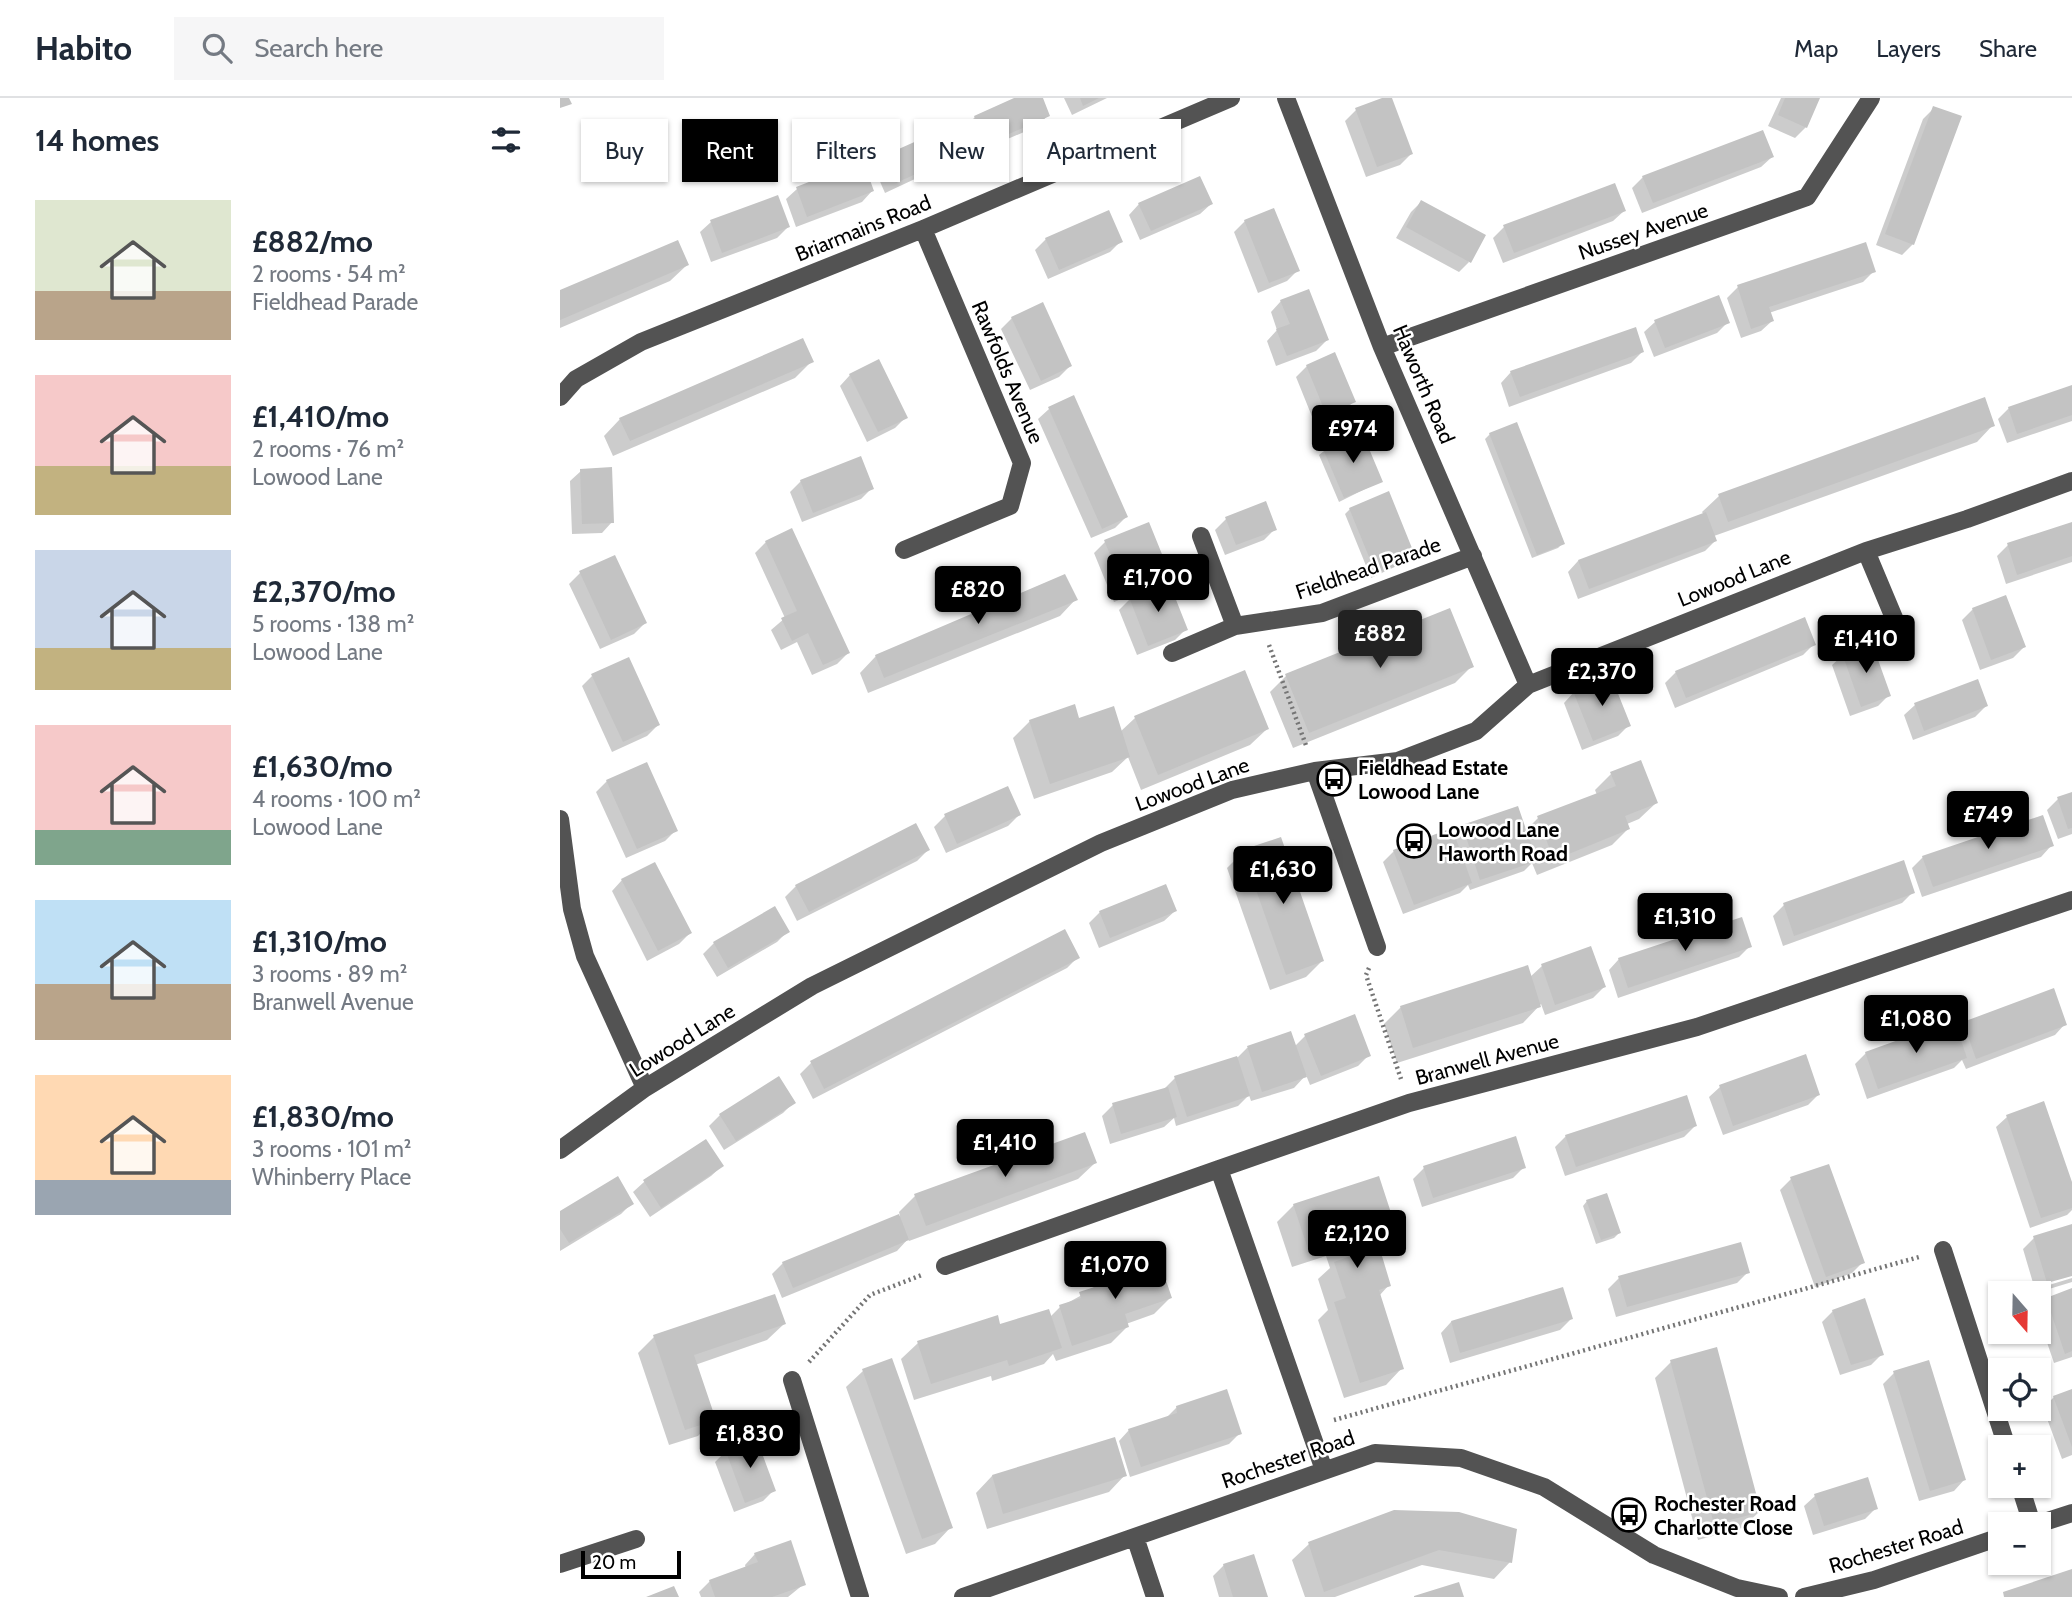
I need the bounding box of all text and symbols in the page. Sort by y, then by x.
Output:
search box [174,17,664,80]
text: Habito [35,28,132,68]
icon: search [198,29,236,67]
text: Search here [254,32,383,64]
text: Map [1794,34,1838,63]
text: Layers [1876,34,1941,63]
text: Share [1979,34,2037,63]
chip: Buy [581,119,668,182]
chip: Rent [682,119,778,182]
chip: Filters [792,119,900,182]
chip: New [914,119,1009,182]
chip: Apartment [1023,119,1181,182]
icon: filters [487,121,525,159]
text: 14 homes [35,122,159,159]
street label: Briarmains Road [792,189,934,267]
street label: Nussey Avenue [1575,197,1711,265]
text: £882/mo [252,223,373,260]
icon: home [91,228,175,312]
text: 2 rooms · 54 m² [252,260,406,288]
text: Fieldhead Parade [252,288,418,316]
street label: Rawfolds Avenue [967,297,1049,447]
street label: Haworth Road [1388,321,1460,447]
text: £1,410/mo [252,398,389,435]
icon: home [91,403,175,487]
pin: £974 [1312,406,1394,465]
text: £974 [1328,414,1378,442]
text: 2 rooms · 76 m² [252,435,404,463]
text: Lowood Lane [252,463,383,491]
street label: Fieldhead Parade [1292,531,1444,605]
street label: Lowood Lane [1674,544,1794,612]
pin: £1,700 [1101,554,1215,614]
text: £1,700 [1123,563,1193,591]
pin: £820 [937,566,1019,626]
text: £2,370/mo [252,573,396,610]
text: £820 [951,575,1005,603]
icon: home [91,578,175,662]
text: 5 rooms · 138 m² [252,610,414,638]
pin: £882 [1339,610,1421,670]
pin: £1,410 [1809,616,1923,675]
text: £882 [1354,619,1406,647]
text: £1,410 [1834,624,1898,652]
text: Lowood Lane [252,638,383,666]
pin: £2,370 [1545,648,1659,708]
text: £2,370 [1567,657,1637,685]
text: £1,630/mo [252,748,393,785]
street label: Lowood Lane [1132,752,1253,816]
icon: home [91,753,175,837]
place label: Fieldhead Estate Lowood Lane [1358,755,1508,804]
bus stop icon: Fieldhead Estate Lowood Lane [1315,760,1353,798]
text: 4 rooms · 100 m² [252,785,421,813]
pin: £749 [1947,792,2029,851]
text: £749 [1963,800,2013,828]
text: Lowood Lane [252,813,383,841]
place label: Lowood Lane Haworth Road [1438,817,1568,866]
bus stop icon: Lowood Lane Haworth Road [1395,822,1433,860]
pin: £1,630 [1226,846,1340,906]
text: £1,630 [1249,855,1317,883]
pin: £1,310 [1628,894,1742,953]
text: £1,310 [1654,902,1716,930]
text: £1,310/mo [252,923,387,960]
icon: home [91,928,175,1012]
text: 3 rooms · 89 m² [252,960,407,988]
text: Branwell Avenue [252,988,414,1016]
pin: £1,080 [1859,996,1973,1055]
street label: Lowood Lane [625,998,739,1082]
text: £1,080 [1880,1004,1952,1032]
street label: Branwell Avenue [1412,1028,1562,1090]
text: £1,830/mo [252,1098,394,1135]
icon: home [91,1103,175,1187]
pin: £1,410 [948,1119,1062,1179]
text: £1,410 [973,1128,1037,1156]
text: 3 rooms · 101 m² [252,1135,411,1163]
text: Whinberry Place [252,1163,411,1191]
pin: £2,120 [1300,1210,1414,1270]
text: £2,120 [1324,1219,1390,1247]
pin: £1,070 [1058,1242,1172,1301]
text: £1,070 [1080,1250,1150,1278]
north arrow [1988,1281,2051,1344]
map controls [1988,1281,2051,1575]
button: locate [1988,1358,2051,1421]
pin: £1,830 [693,1410,807,1470]
text: £1,830 [716,1419,784,1447]
street label: Rochester Road [1218,1425,1358,1493]
button: + [1988,1435,2051,1498]
place label: Rochester Road Charlotte Close [1654,1491,1796,1540]
bus stop icon: Rochester Road Charlotte Close [1610,1496,1648,1534]
button: − [1988,1512,2051,1575]
street label: Rochester Road [1826,1514,1966,1578]
scale bar [581,1548,681,1580]
text: 20 m [592,1551,636,1574]

